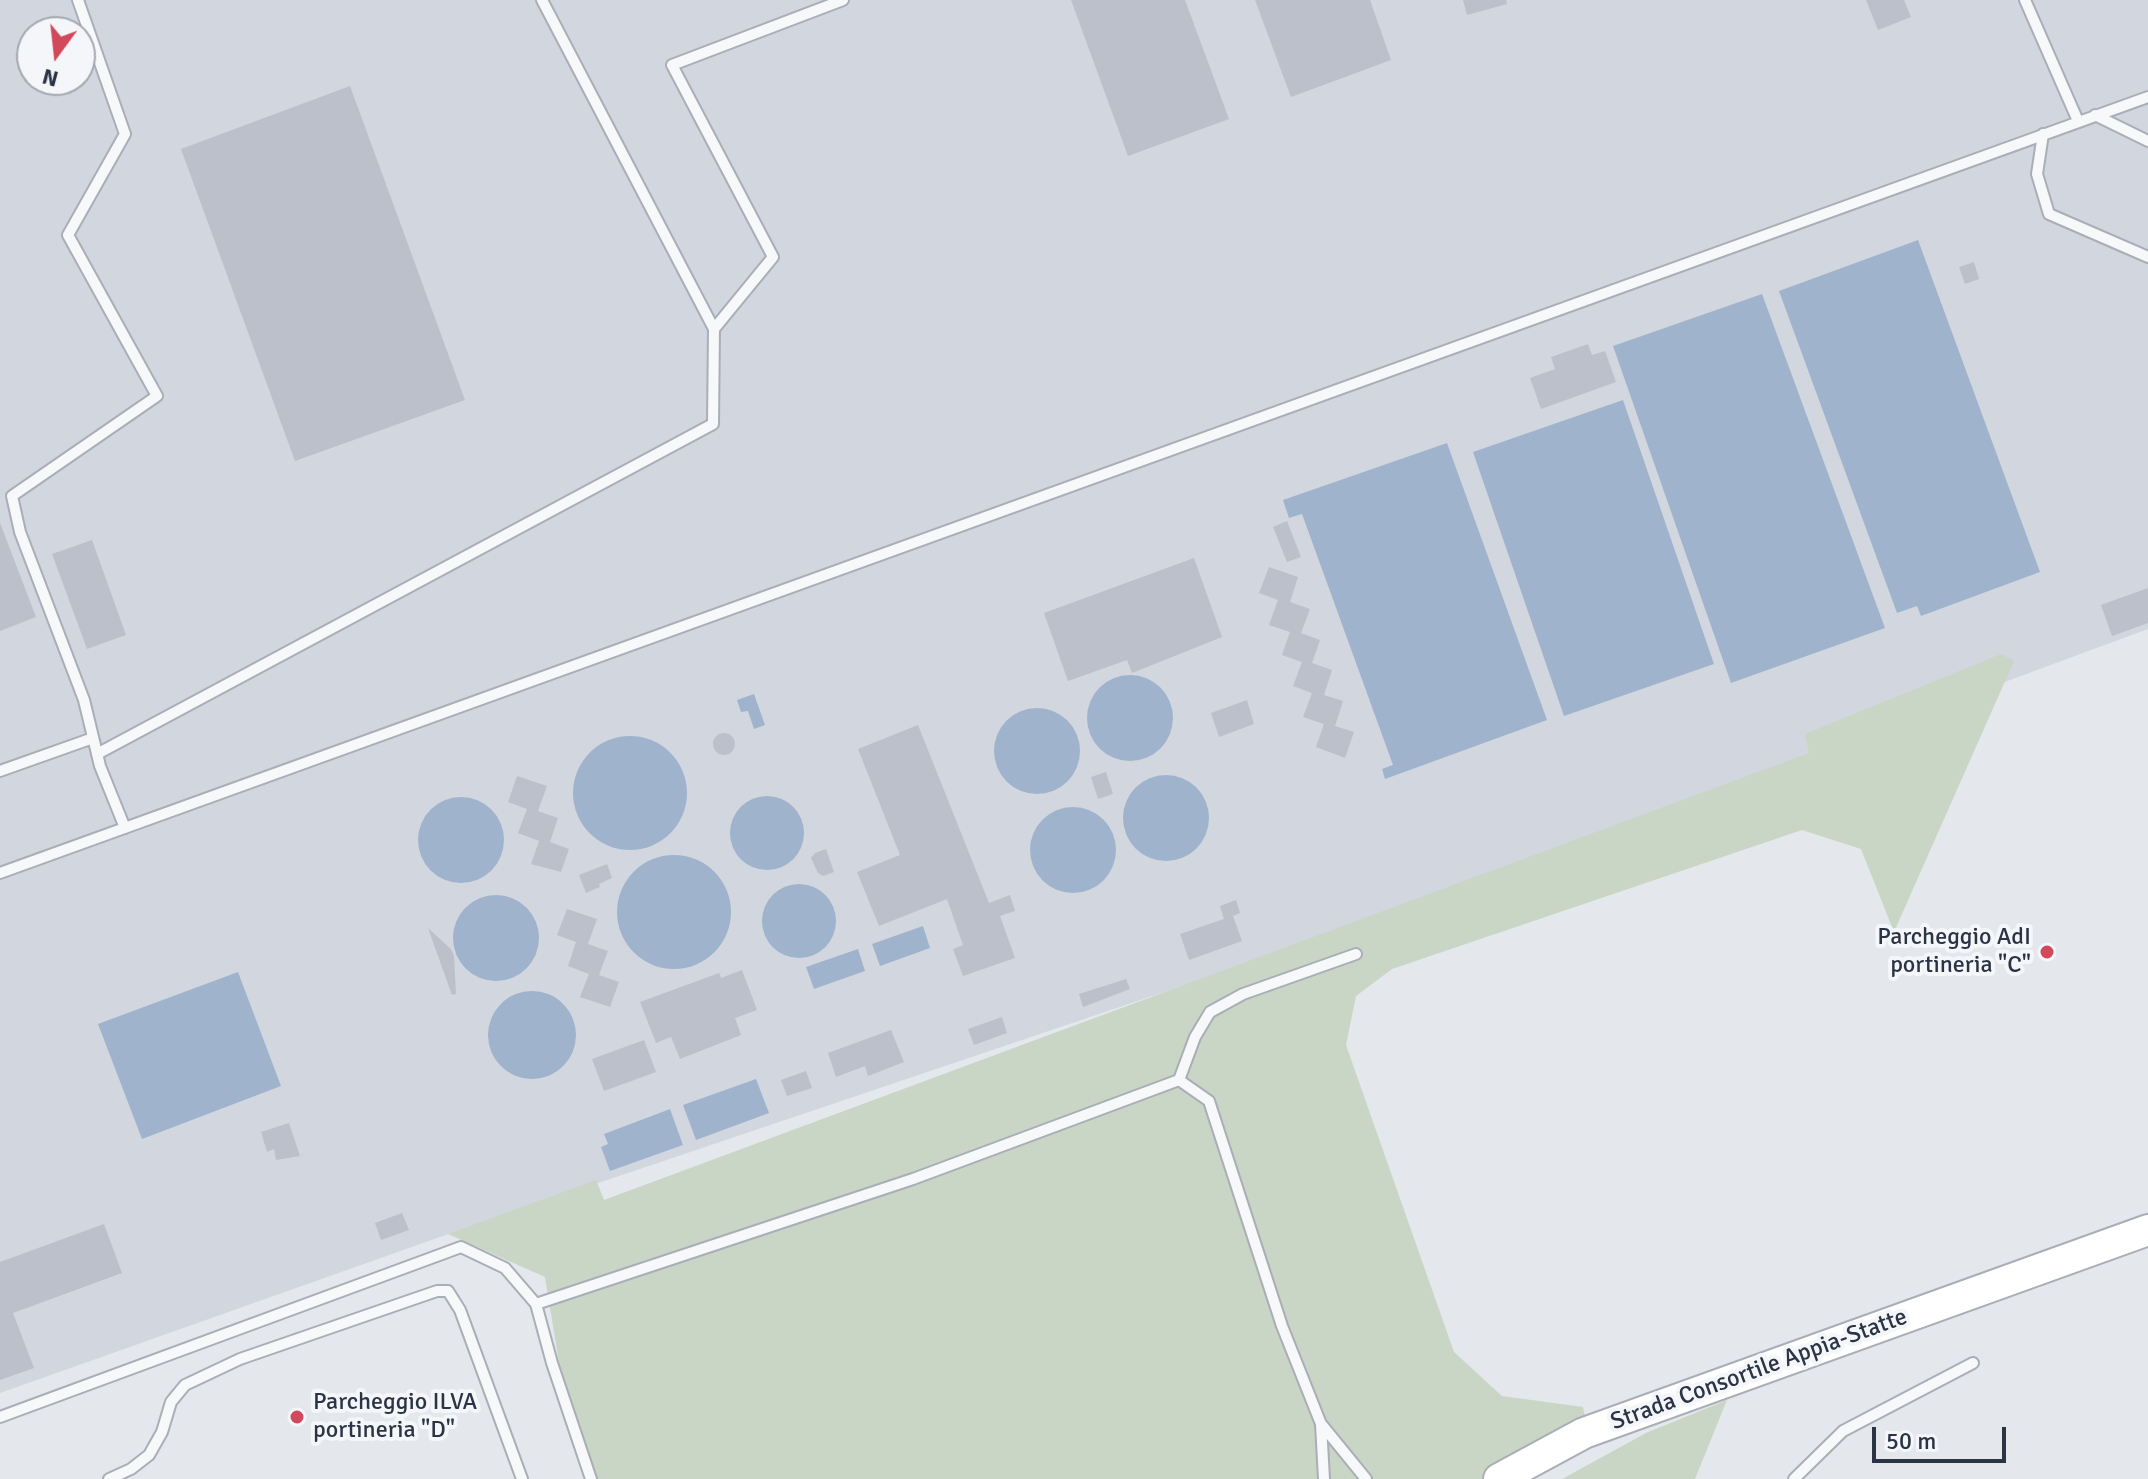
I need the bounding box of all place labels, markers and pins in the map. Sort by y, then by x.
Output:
place label: Parcheggio AdI portineria "C" [1877,924,2031,980]
marker: Parcheggio AdI portineria "C" [2038,943,2056,961]
place label: Parcheggio ILVA portineria "D" [313,1389,477,1445]
marker: Parcheggio ILVA portineria "D" [288,1408,306,1426]

